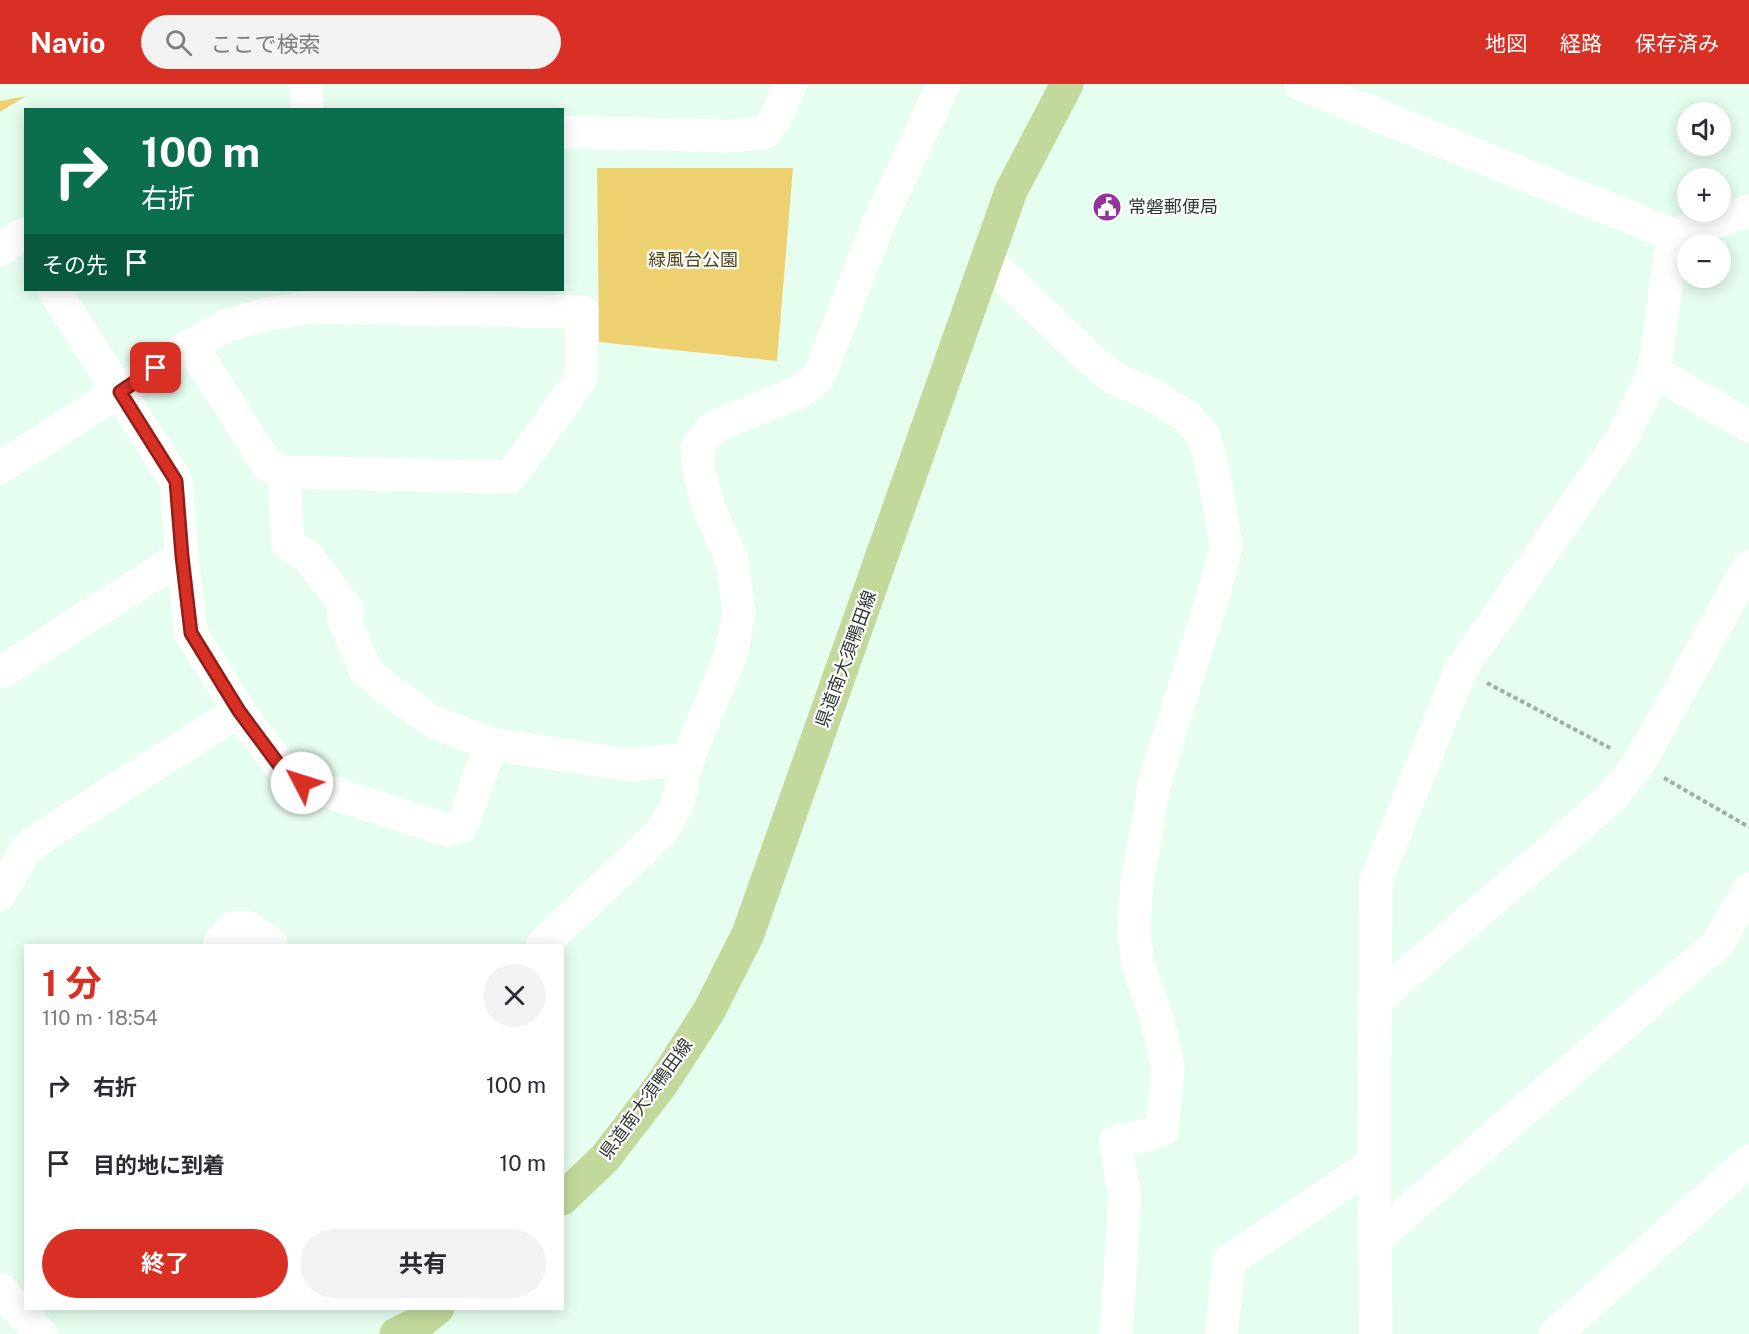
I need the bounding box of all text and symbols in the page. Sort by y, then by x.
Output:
search box [141,15,561,69]
text: Navio [30,26,105,59]
icon: search [162,26,195,59]
text: ここで検索 [210,31,320,57]
text: 地図 [1485,31,1527,56]
text: 経路 [1560,31,1602,56]
text: 保存済み [1635,31,1719,56]
map controls [1677,102,1731,288]
button: sound [1677,102,1731,156]
text: 100 m [141,127,260,176]
icon: right [42,132,120,210]
button: + [1677,168,1731,222]
text: 右折 [141,182,195,214]
public building icon: 常磐郵便局 [1091,191,1123,223]
place label: 常磐郵便局 [1128,196,1218,217]
button: − [1677,234,1731,288]
icon: arrive [120,246,153,279]
park label: 緑風台公園 [648,249,738,270]
text: その先 [42,252,108,278]
pin [130,342,181,393]
icon: arrive [139,351,172,384]
street label: 県道南大須鴨田線 [811,588,880,730]
position arrow [270,751,334,815]
text: 1 分 [42,962,102,1004]
button: close [483,964,546,1027]
text: 110 m · 18:54 [42,1006,158,1030]
street label: 県道南大須鴨田線 [595,1034,696,1163]
icon: right [42,1069,75,1102]
text: 100 m [486,1072,546,1098]
text: 右折 [93,1074,137,1100]
icon: arrive [42,1147,75,1180]
text: 10 m [499,1150,546,1176]
text: 目的地に到着 [93,1152,225,1178]
button: 終了 [42,1229,288,1298]
button: 共有 [300,1229,546,1298]

